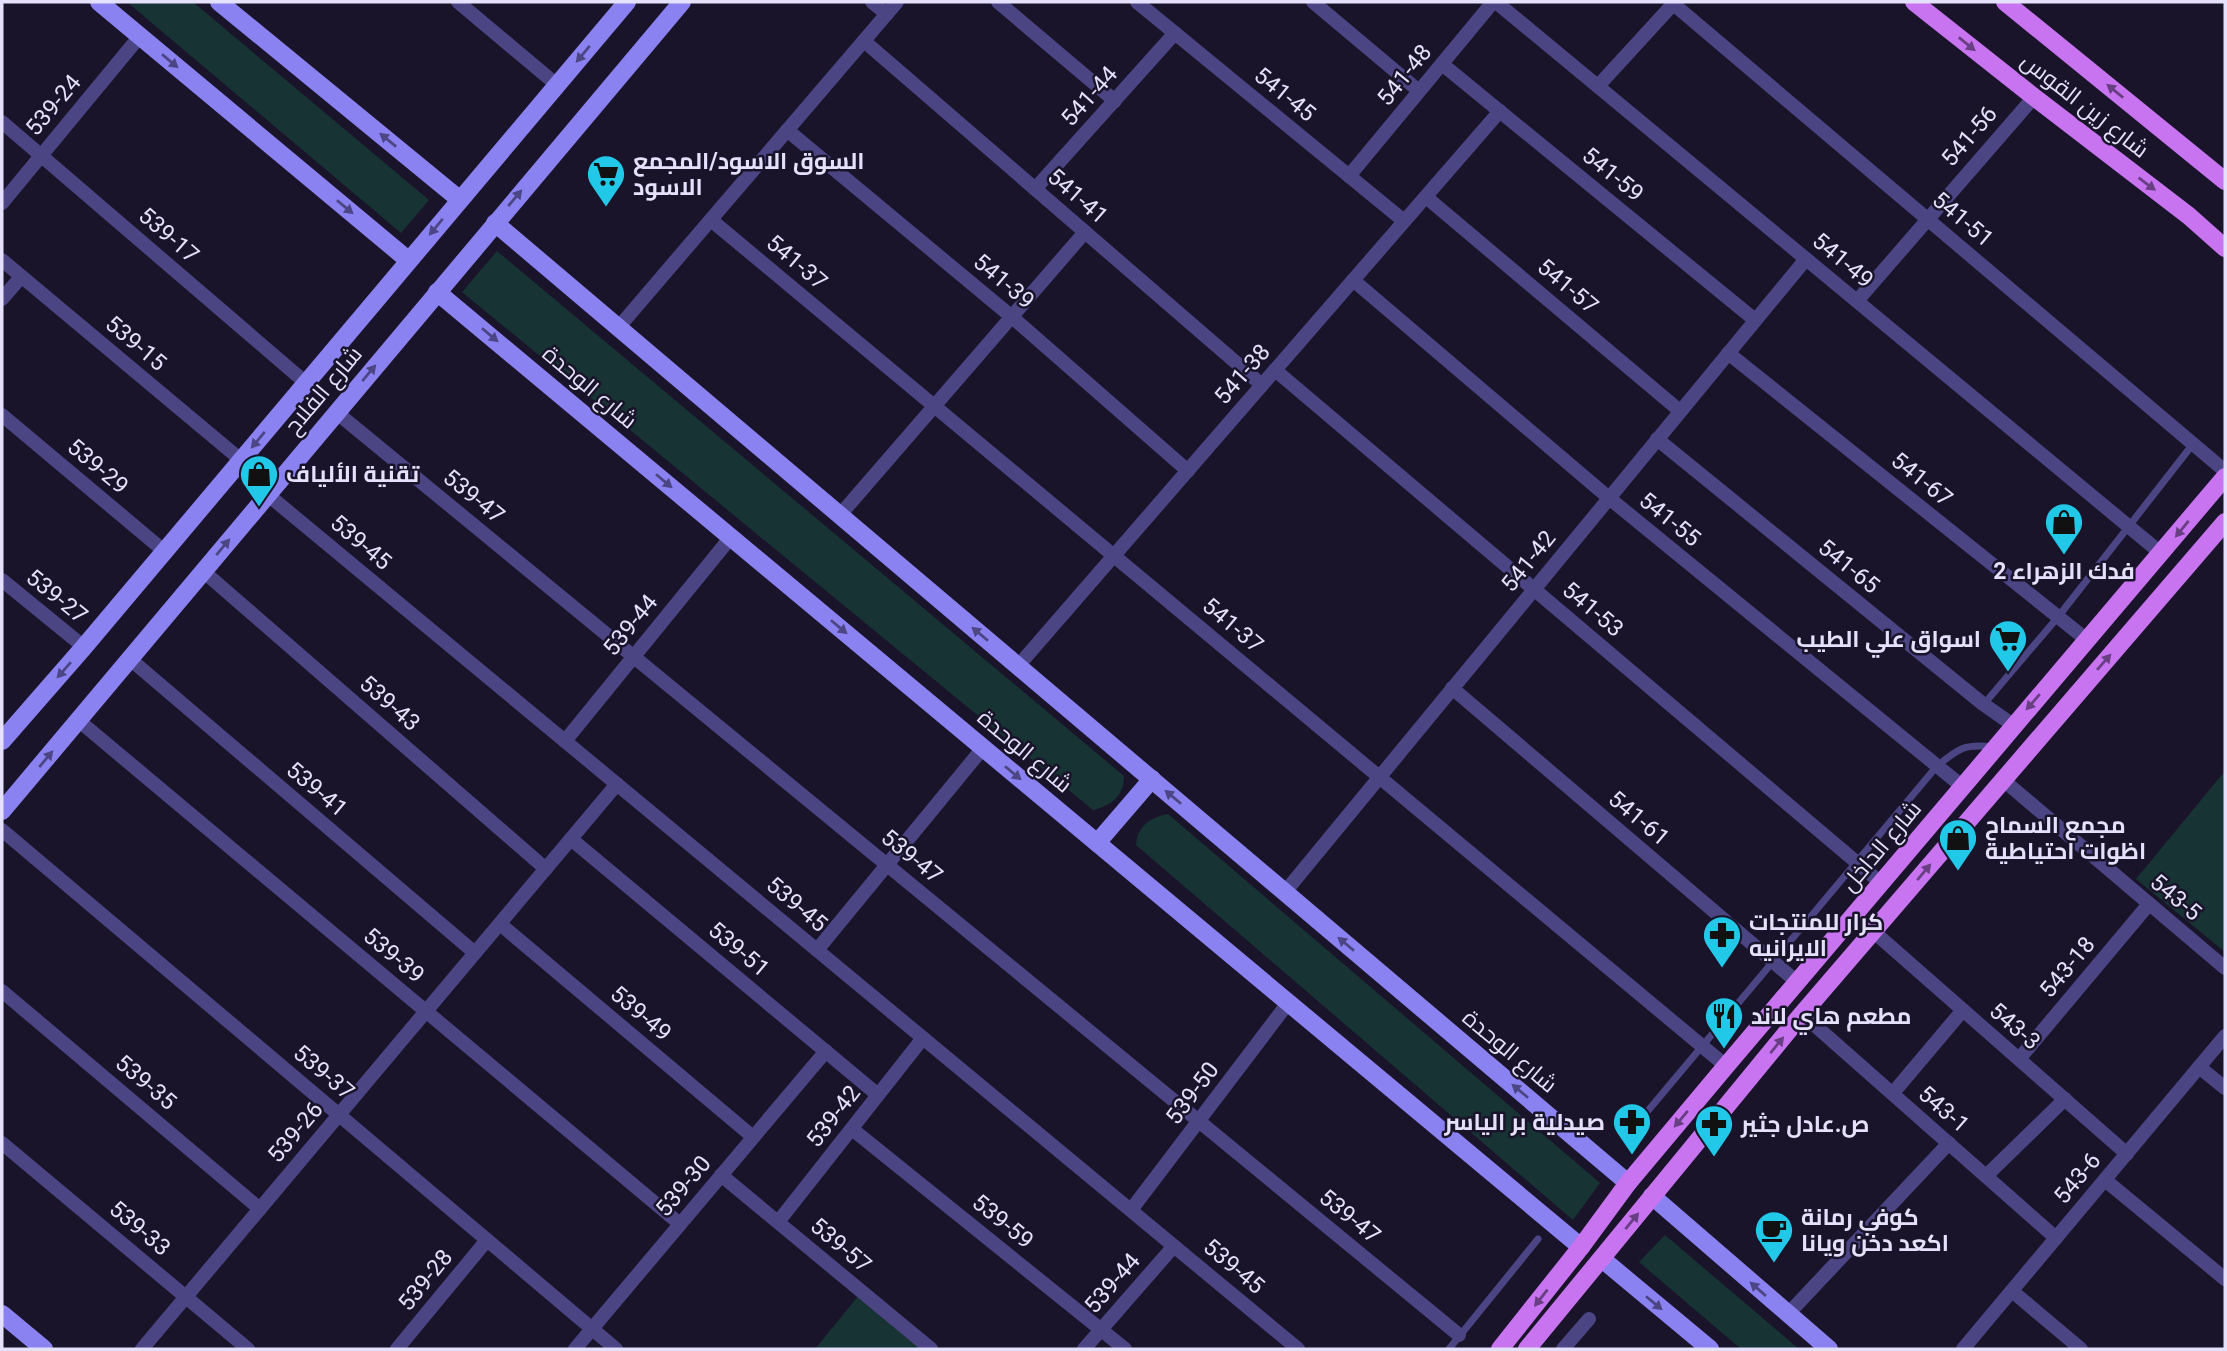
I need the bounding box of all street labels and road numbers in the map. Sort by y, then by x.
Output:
street label: 541-48 [1372,39,1437,111]
street label: شارع زين القوس [2014,47,2154,165]
street label: 541-44 [1056,61,1123,132]
street label: 541-45 [1249,62,1321,127]
street label: 539-24 [20,69,87,141]
street label: 541-56 [1936,101,2003,172]
street label: 541-59 [1577,142,1649,207]
street label: 541-41 [1042,163,1113,230]
street label: 541-51 [1927,186,1999,253]
street label: 539-17 [133,202,204,269]
street label: 541-49 [1807,227,1879,294]
street label: 541-37 [761,229,833,296]
street label: 541-39 [968,248,1040,315]
street label: 541-57 [1532,253,1604,320]
street label: 539-15 [100,310,172,377]
street label: 541-38 [1209,339,1276,410]
street label: شارع الوحدة [536,340,642,436]
street label: شارع الفلاح [279,341,369,441]
street label: 539-29 [62,433,134,500]
street label: 541-67 [1886,447,1958,512]
street label: 539-47 [438,464,510,529]
street label: 541-55 [1634,487,1706,552]
street label: 539-45 [325,509,397,576]
street label: 541-42 [1496,525,1561,597]
street label: 541-65 [1813,534,1885,599]
street label: 539-27 [21,564,93,629]
street label: 541-53 [1557,576,1629,643]
street label: 539-44 [598,589,663,661]
street label: 541-37 [1197,592,1269,659]
street label: 539-43 [354,670,425,737]
street label: شارع الوحدة [971,704,1077,800]
street label: 539-41 [281,756,353,823]
street label: 541-61 [1603,785,1675,852]
street label: شارع الداخل [1836,795,1929,898]
street label: 539-47 [876,824,948,889]
street label: 543-5 [2145,868,2207,926]
street label: 539-45 [761,871,833,938]
street label: 539-51 [703,916,775,983]
street label: 539-39 [358,922,430,989]
street label: 543-18 [2034,931,2101,1003]
street label: 539-49 [605,980,677,1047]
street label: 543-3 [1984,997,2045,1056]
street label: شارع الوحدة [1456,1004,1562,1100]
street label: 539-37 [288,1039,360,1106]
street label: 539-35 [110,1049,182,1116]
street label: 539-50 [1160,1057,1225,1130]
street label: 539-42 [801,1080,866,1153]
street label: 543-1 [1913,1080,1974,1139]
street label: 539-26 [262,1096,329,1168]
street label: 543-6 [2048,1147,2106,1209]
street label: 539-30 [650,1150,717,1222]
street label: 539-47 [1314,1184,1386,1249]
street label: 539-59 [967,1189,1039,1254]
street label: 539-33 [104,1195,176,1262]
street label: 539-57 [805,1212,877,1279]
street label: 539-45 [1198,1233,1270,1300]
street label: 539-28 [393,1244,458,1316]
street label: 539-44 [1079,1248,1146,1319]

